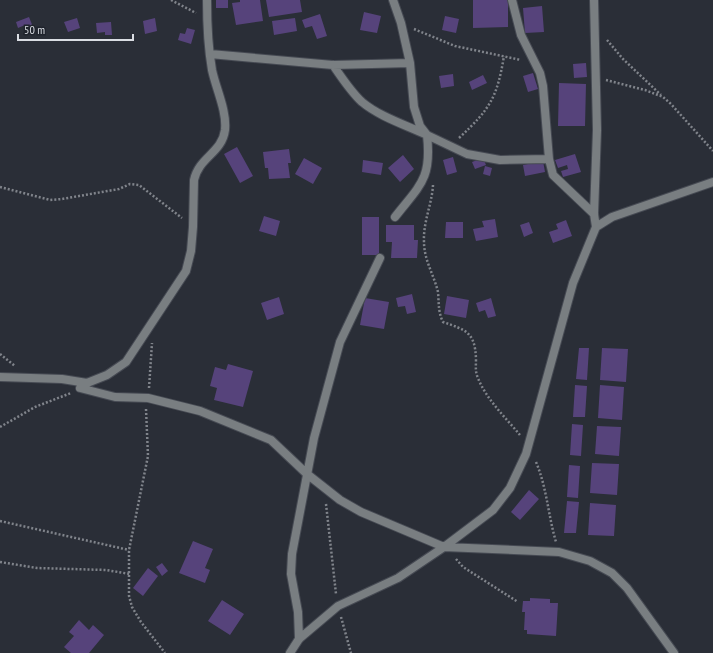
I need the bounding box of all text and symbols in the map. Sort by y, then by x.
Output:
scale bar [18,16,133,42]
text: 50 m [24,22,45,37]

